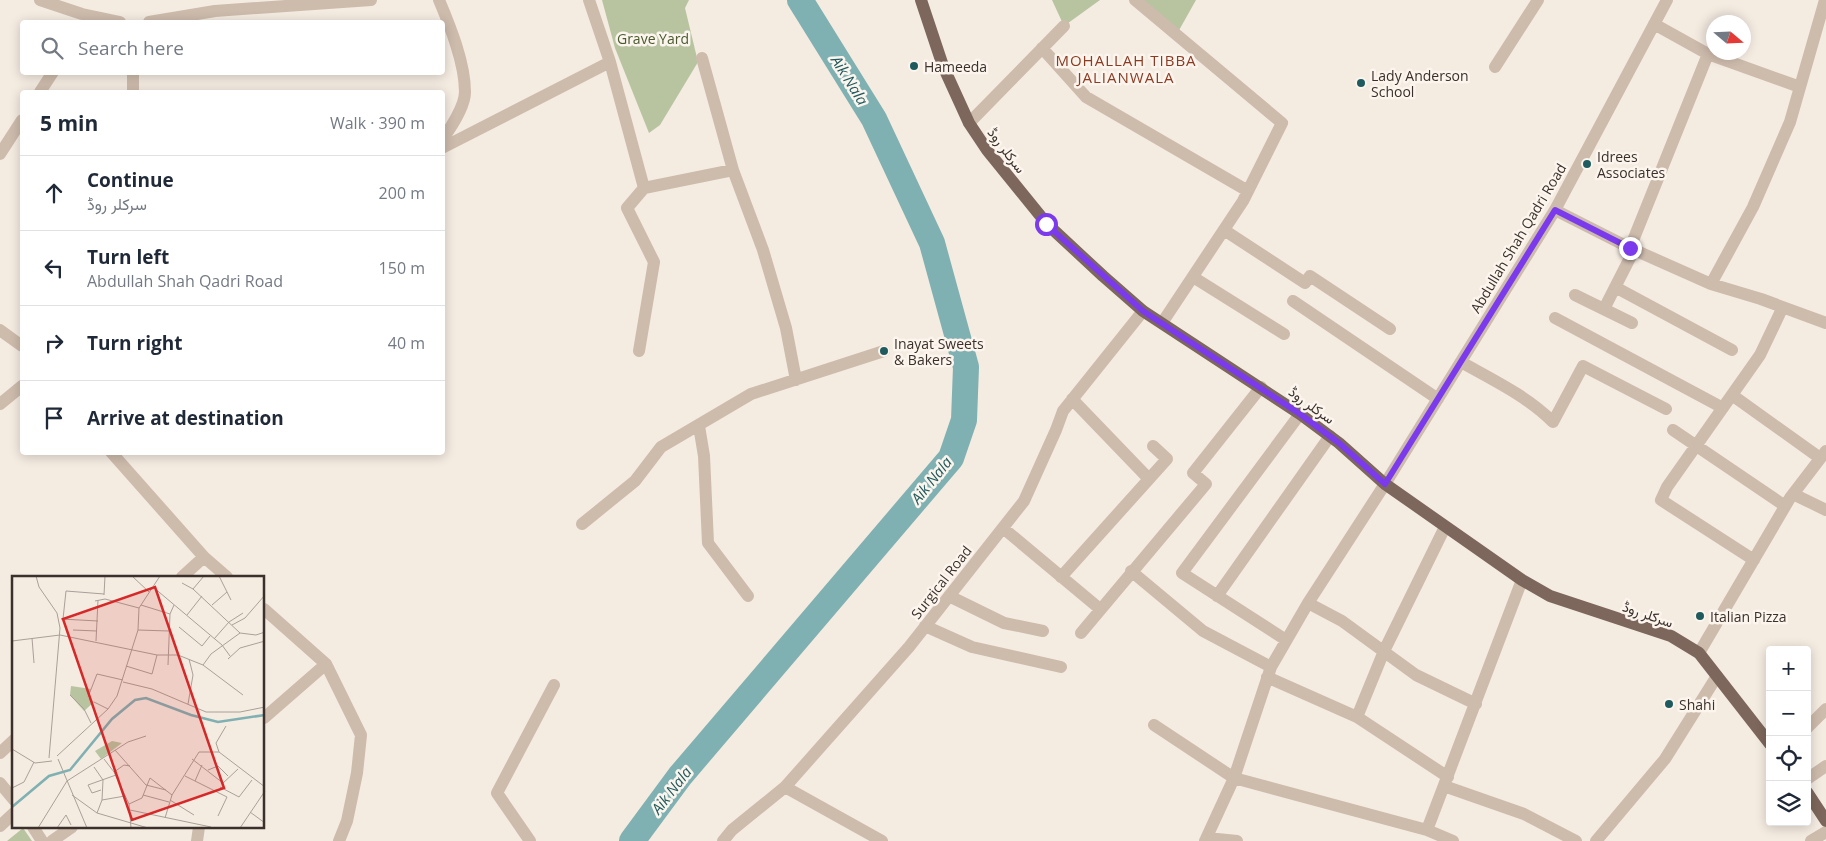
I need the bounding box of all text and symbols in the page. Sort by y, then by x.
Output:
north arrow [1706,15,1751,60]
search box [20,20,445,75]
park label: Grave Yard [617,29,689,48]
icon: search [38,34,66,62]
text: Search here [78,35,184,61]
district label: MOHALLAH TIBBA JALIANWALA [1055,50,1197,87]
water label: Aik Nala [826,51,873,109]
place label: Hameeda [924,57,987,76]
marker: Hameeda [908,60,920,72]
place label: Lady Anderson School [1371,66,1469,101]
marker: Lady Anderson School [1355,77,1367,89]
text: 5 min [40,109,98,137]
text: Walk · 390 m [330,112,425,134]
street label: سرکلر روڈ [984,123,1030,177]
place label: Idrees Associates [1597,147,1665,182]
marker: Idrees Associates [1581,158,1593,170]
street label: Abdullah Shah Qadri Road [1466,160,1570,316]
text: Continue [87,167,174,193]
icon: ahead [40,179,68,207]
text: 200 m [379,182,425,204]
text: سرکلر روڈ [87,193,147,215]
route start [1035,213,1058,236]
route end [1619,237,1642,260]
text: Turn left [87,244,169,270]
icon: left [40,254,68,282]
text: 150 m [379,257,425,279]
text: Abdullah Shah Qadri Road [87,270,283,292]
icon: right [40,329,68,357]
text: Turn right [87,330,182,356]
text: 40 m [388,332,425,354]
place label: Inayat Sweets & Bakers [894,334,984,369]
marker: Inayat Sweets & Bakers [878,345,890,357]
street label: سرکلر روڈ [1285,382,1339,428]
icon: arrive [40,404,68,432]
text: Arrive at destination [87,405,284,431]
water label: Aik Nala [905,452,956,508]
street label: Surgical Road [906,541,976,623]
inset map [12,576,265,828]
street label: سرکلر روڈ [1620,596,1676,632]
place label: Italian Pizza [1710,607,1787,626]
marker: Italian Pizza [1694,610,1706,622]
map controls [1766,646,1811,826]
button: + [1766,646,1811,691]
button: − [1766,691,1811,736]
place label: Shahi [1679,695,1715,714]
marker: Shahi [1663,698,1675,710]
button: locate [1766,736,1811,781]
water label: Aik Nala [646,762,696,819]
button: layers [1766,781,1811,826]

